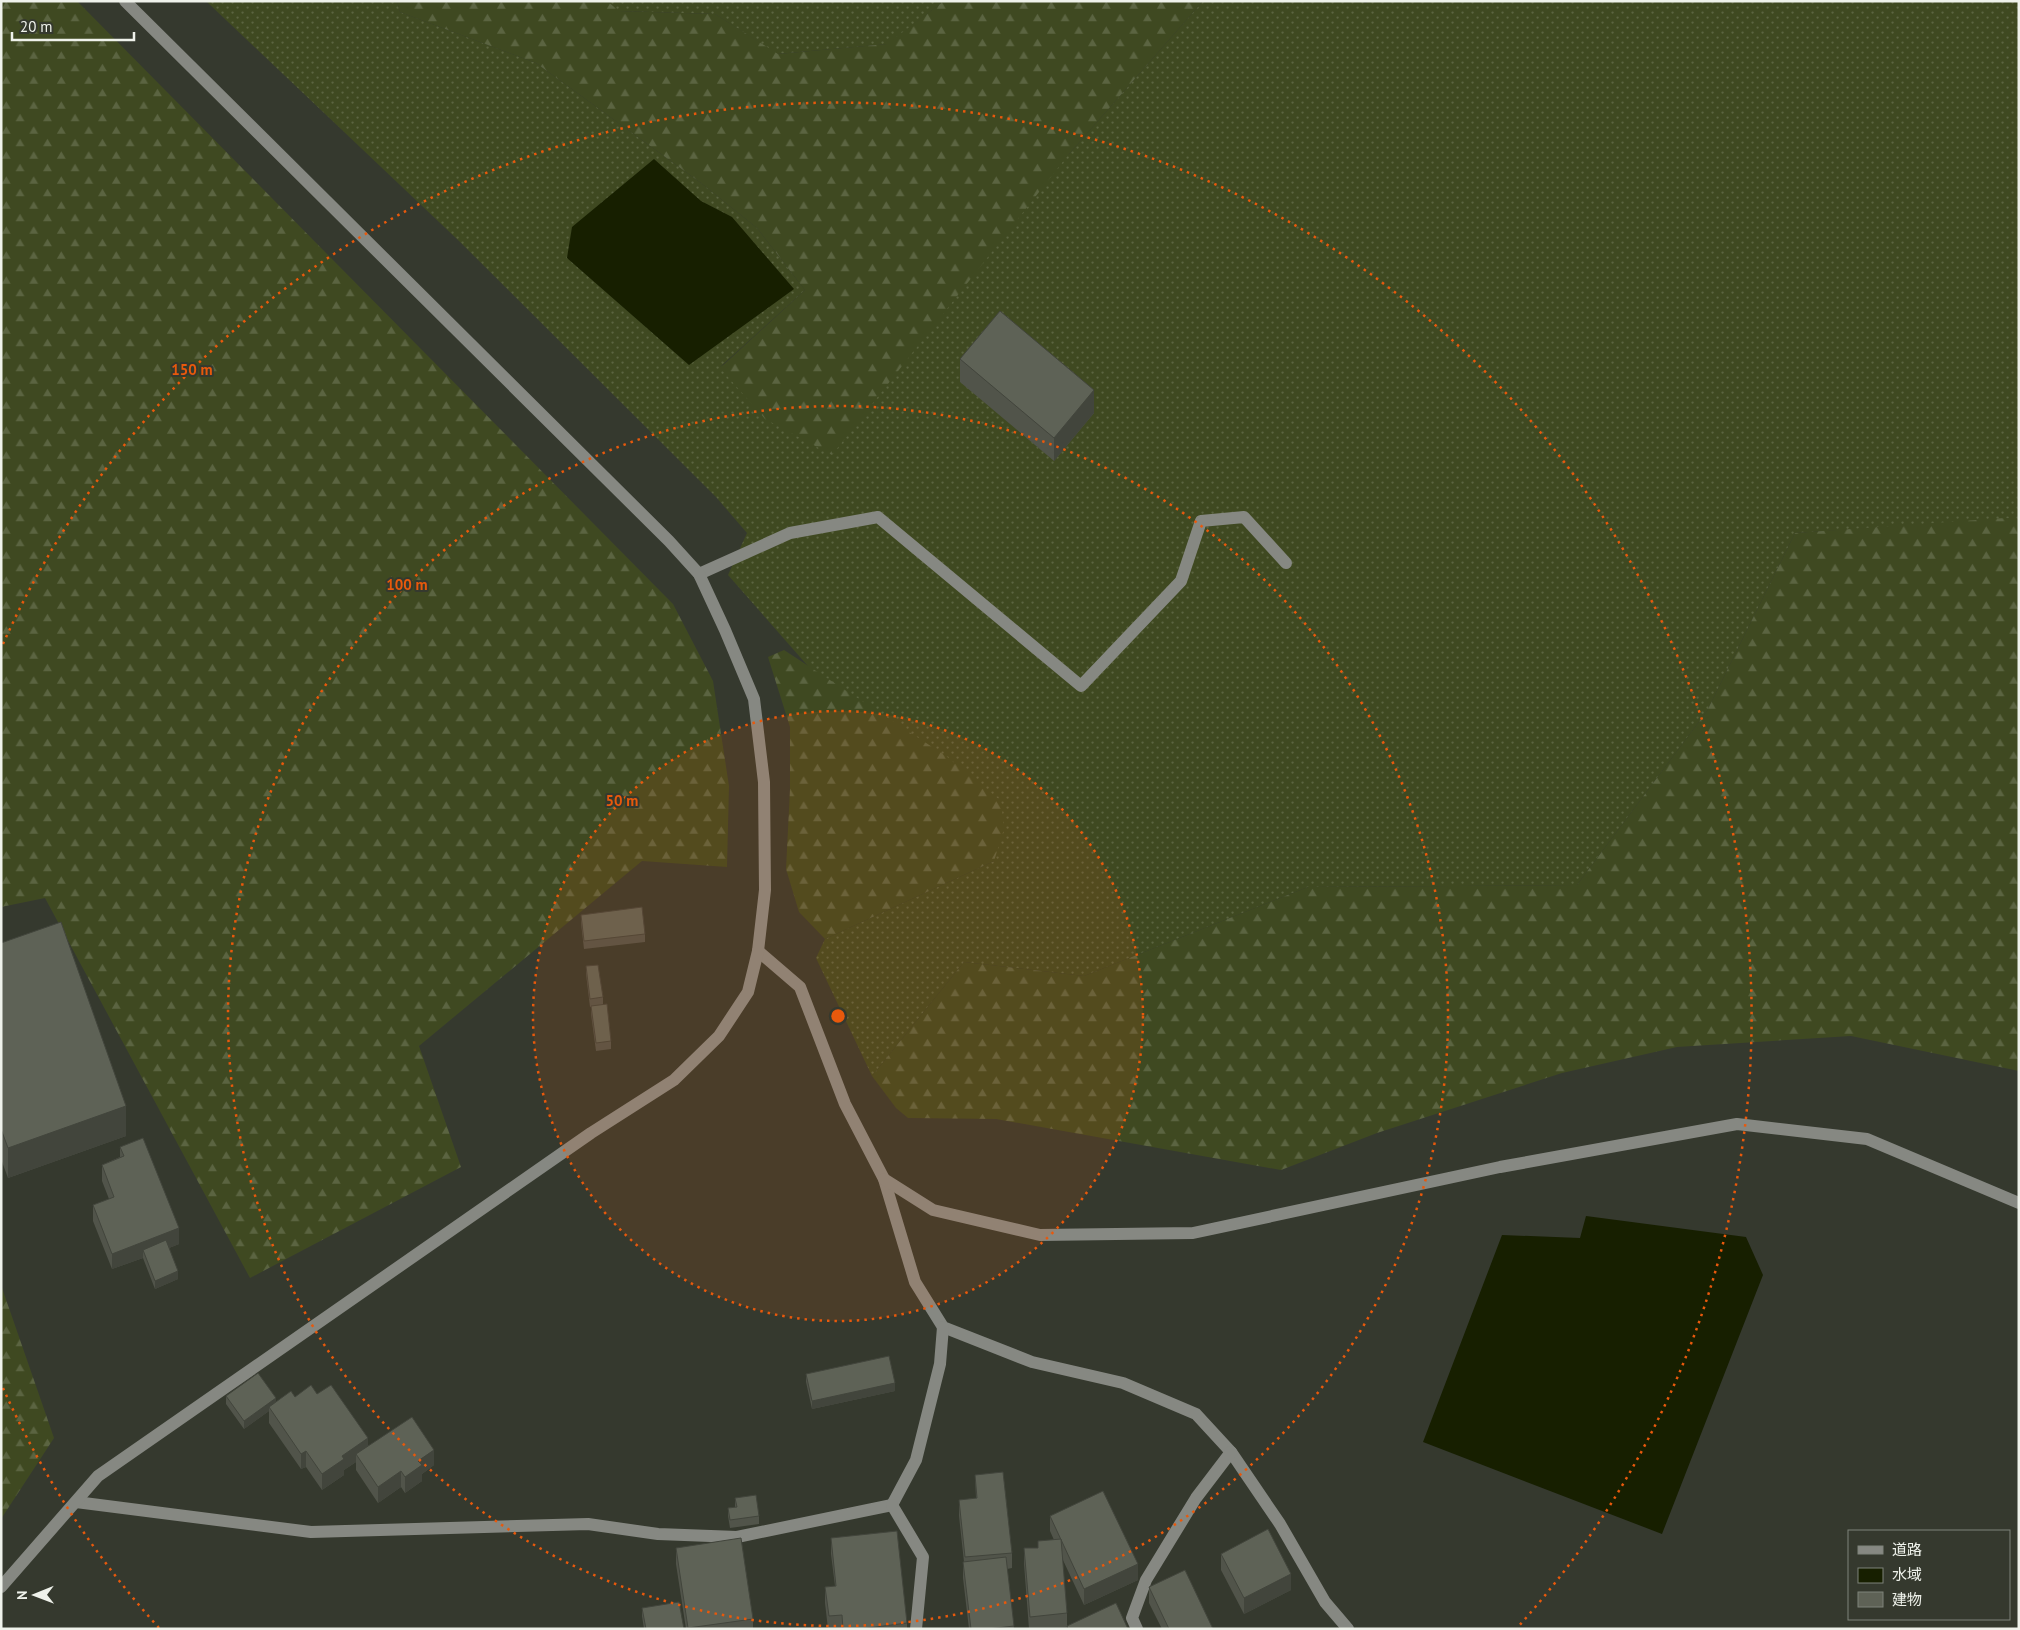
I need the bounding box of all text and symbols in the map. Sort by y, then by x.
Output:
scale bar [12,10,135,42]
text: 20 m [20,17,53,36]
text: 150 m [171,360,213,379]
text: 100 m [386,575,428,594]
text: 50 m [606,791,638,810]
centre of rings [829,1007,847,1025]
legend [1848,1530,2010,1620]
text: 道路 [1892,1540,1922,1559]
text: 水域 [1892,1565,1922,1584]
north arrow [10,1570,60,1620]
text: N [13,1590,31,1600]
text: 建物 [1892,1590,1922,1609]

